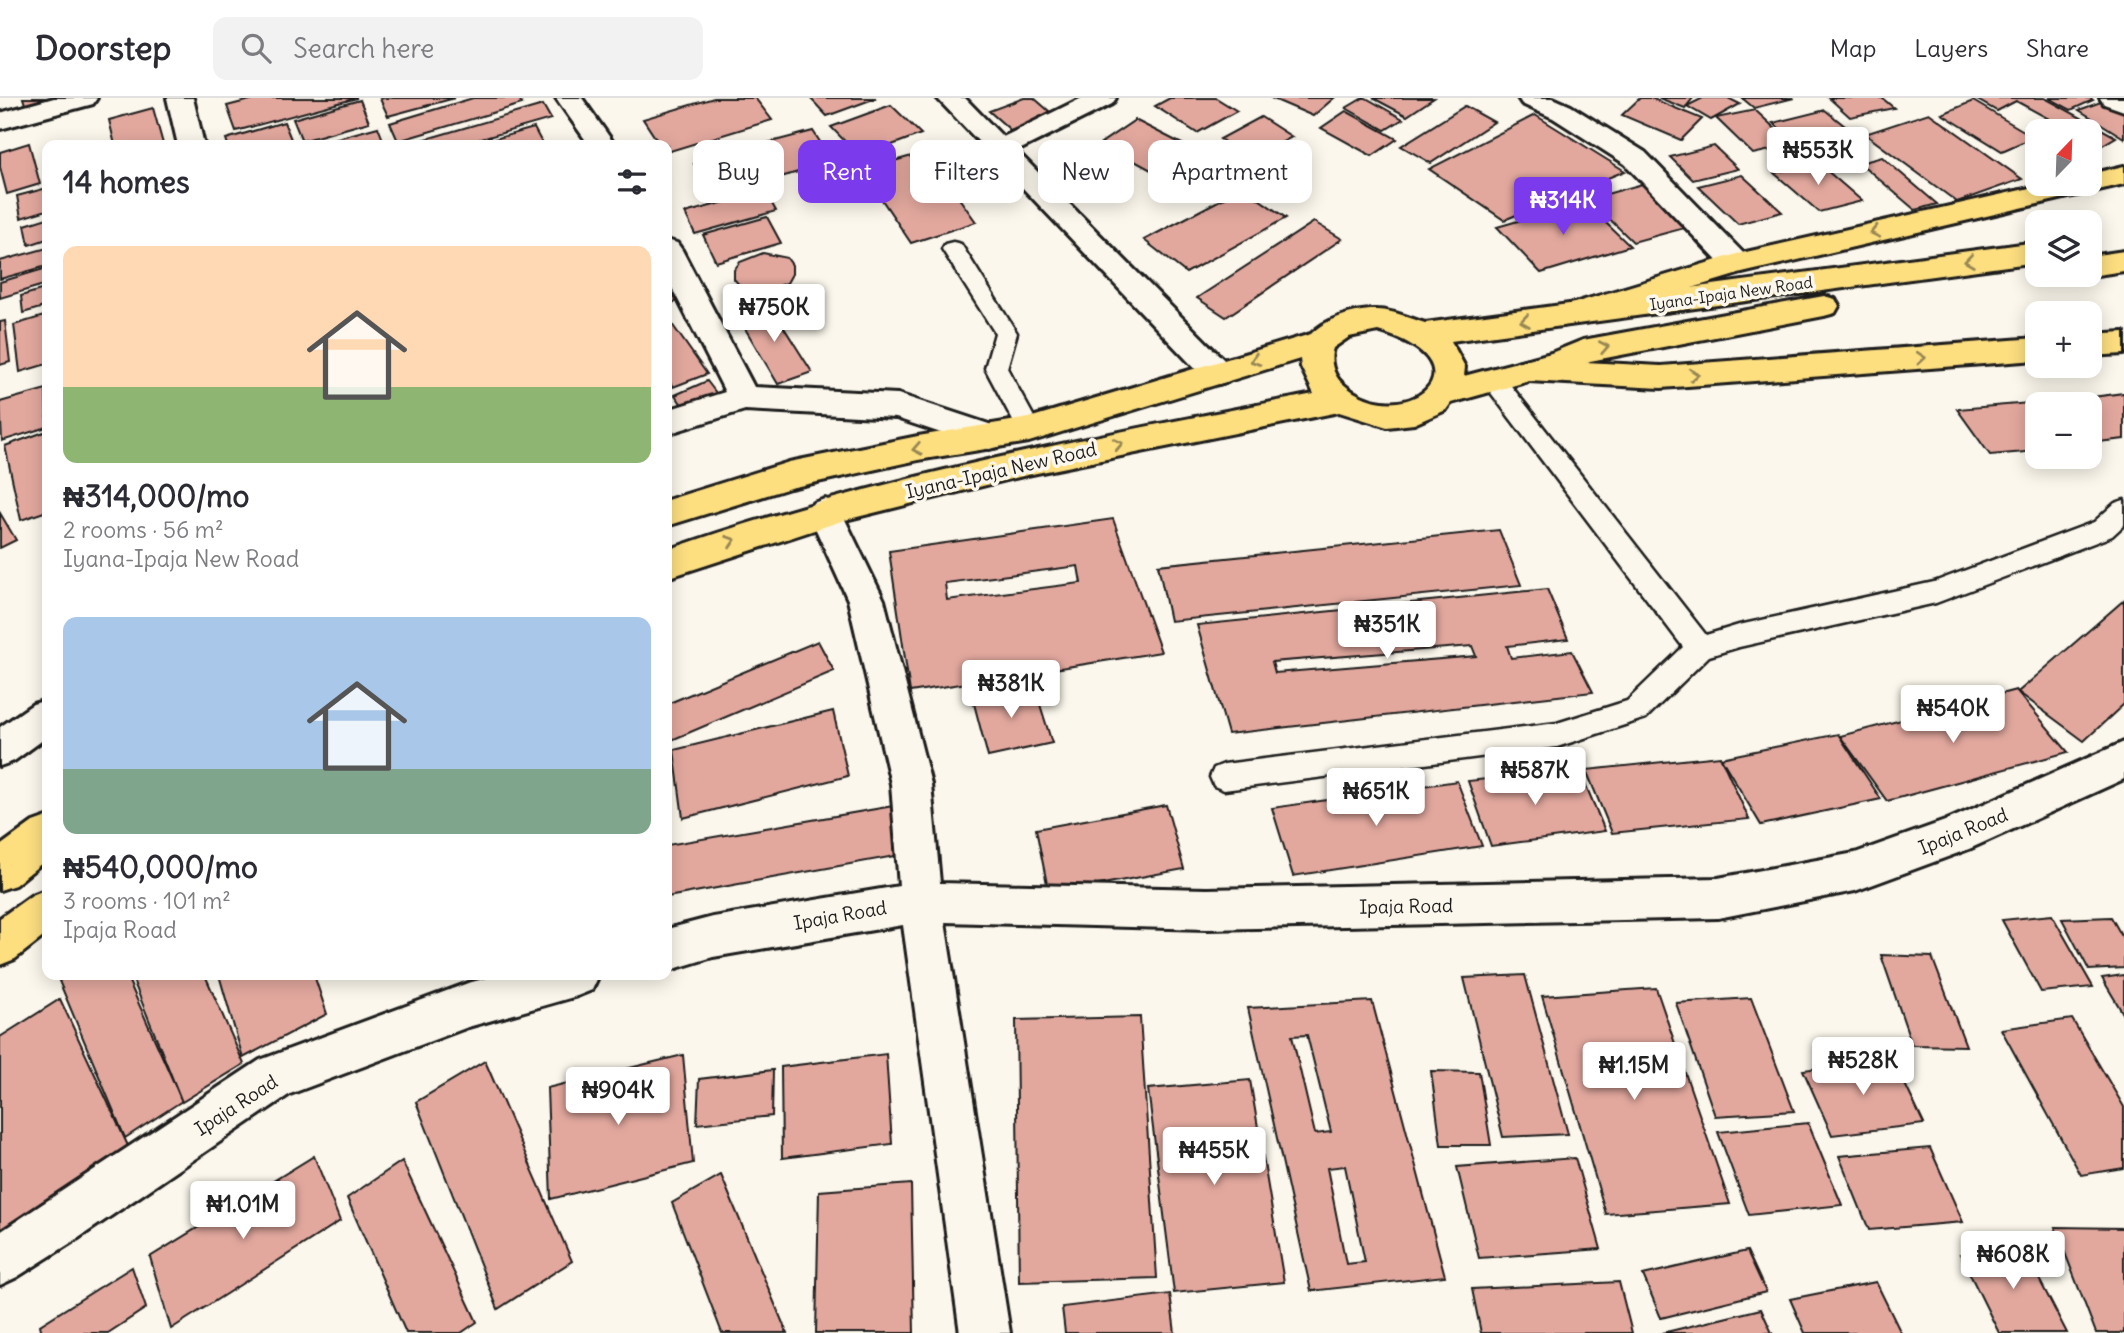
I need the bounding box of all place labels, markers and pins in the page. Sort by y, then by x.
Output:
pin: ₦553K [1769,127,1867,187]
pin: ₦314K [1514,178,1612,237]
pin: ₦750K [725,285,823,344]
pin: ₦351K [1338,602,1436,661]
pin: ₦381K [962,660,1060,720]
pin: ₦540K [1904,686,2002,745]
pin: ₦587K [1486,748,1584,807]
pin: ₦651K [1327,768,1425,828]
pin: ₦528K [1814,1038,1912,1097]
pin: ₦1.15M [1577,1042,1691,1102]
pin: ₦904K [569,1068,667,1127]
pin: ₦455K [1165,1128,1263,1187]
pin: ₦1.01M [186,1182,300,1241]
pin: ₦608K [1964,1232,2062,1291]

